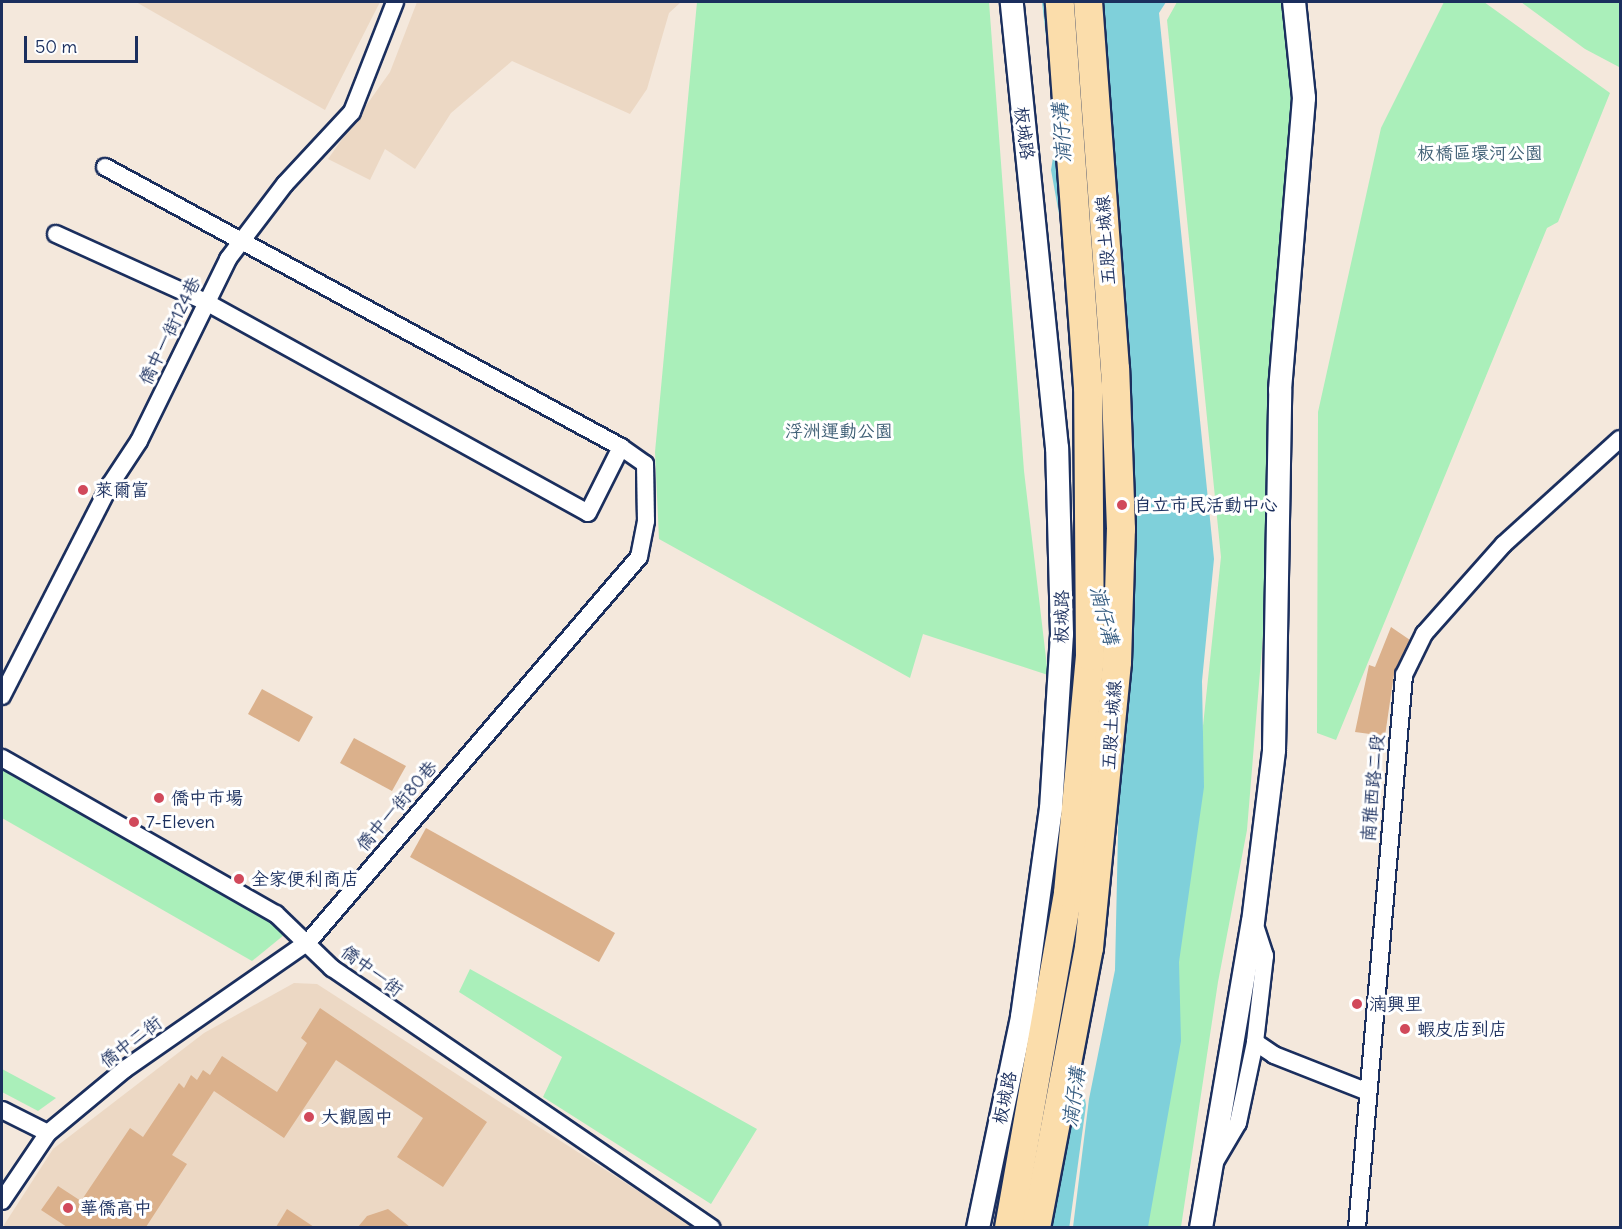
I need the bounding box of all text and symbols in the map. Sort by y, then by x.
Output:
scale bar [27,24,141,62]
text: 50 m [35,35,77,58]
water label: 湳仔溝 [1047,102,1075,164]
street label: 板城路 [1010,105,1038,161]
park label: 板橋區環河公園 [1417,142,1543,164]
street label: 五股土城線 [1092,194,1120,286]
street label: 僑中一街124巷 [135,274,205,388]
park label: 浮洲運動公園 [785,420,893,442]
place label: 萊爾富 [95,479,149,501]
marker: 萊爾富 [76,483,90,497]
place label: 自立市民活動中心 [1134,494,1278,516]
marker: 自立市民活動中心 [1115,498,1129,512]
water label: 湳仔溝 [1086,583,1124,647]
street label: 板城路 [1051,590,1073,644]
street label: 五股土城線 [1098,679,1126,771]
street label: 南雅西路二段 [1358,733,1388,843]
street label: 僑中一街80巷 [352,757,442,855]
place label: 僑中市場 [171,787,243,809]
marker: 僑中市場 [152,791,166,805]
place label: 7-Eleven [146,811,215,833]
marker: 7-Eleven [127,815,141,829]
place label: 全家便利商店 [251,868,359,890]
marker: 全家便利商店 [232,872,246,886]
street label: 僑中一街 [337,941,407,1001]
place label: 湳興里 [1369,993,1423,1015]
marker: 湳興里 [1350,997,1364,1011]
street label: 僑中二街 [96,1012,166,1072]
place label: 蝦皮店到店 [1417,1018,1507,1040]
marker: 蝦皮店到店 [1398,1022,1412,1036]
water label: 湳仔溝 [1057,1066,1089,1128]
street label: 板城路 [989,1069,1021,1127]
place label: 大觀國中 [321,1106,393,1128]
marker: 大觀國中 [302,1110,316,1124]
place label: 華僑高中 [80,1197,152,1219]
marker: 華僑高中 [61,1201,75,1215]

